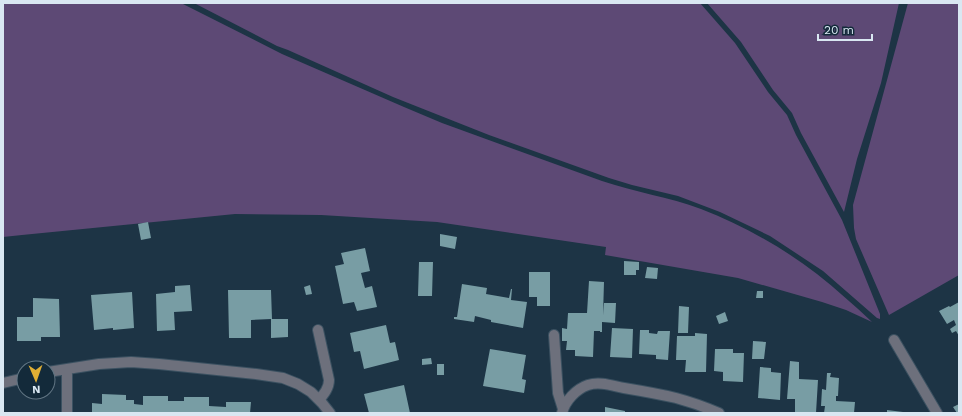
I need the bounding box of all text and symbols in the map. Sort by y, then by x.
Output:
scale bar [818,16,872,42]
text: 20 m [824,23,854,37]
north arrow [16,360,56,400]
text: N [32,383,41,396]

